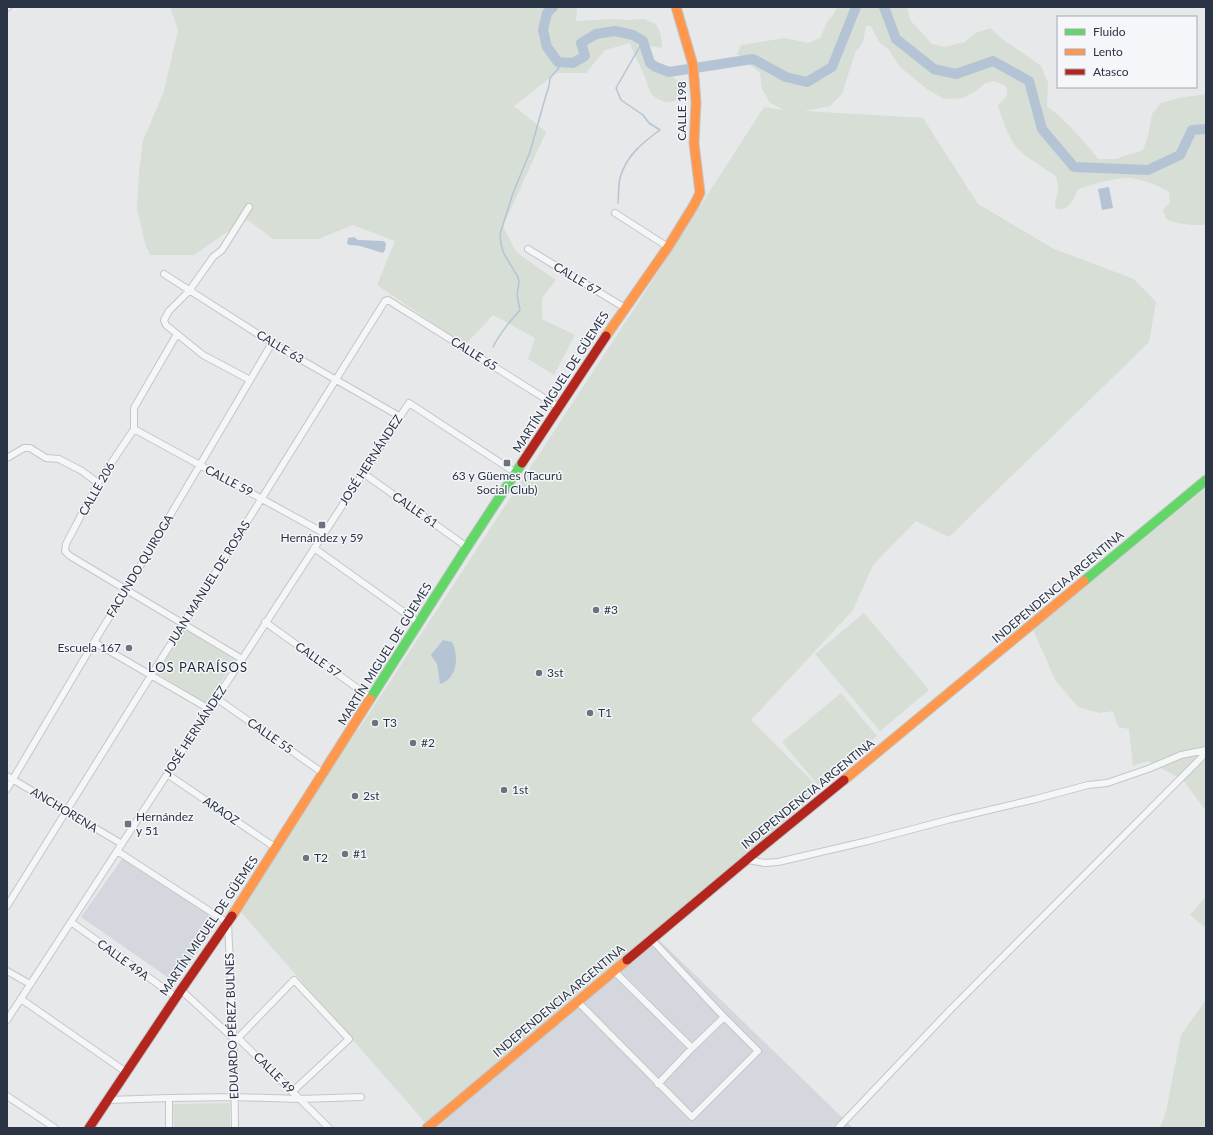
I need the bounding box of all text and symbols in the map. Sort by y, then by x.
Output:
legend [1057,16,1197,88]
text: Fluido [1093,24,1126,39]
text: Lento [1093,44,1123,59]
text: Atasco [1093,64,1129,79]
street label: CALLE 198 [674,81,689,141]
street label: CALLE 67 [551,259,604,299]
street label: MARTÍN MIGUEL DE GÜEMES [509,308,612,455]
street label: CALLE 63 [254,327,307,367]
street label: CALLE 65 [448,333,500,374]
street label: JOSÉ HERNÁNDEZ [336,412,405,508]
marker: 63 y Güemes (Tacurú Social Club) [502,458,512,468]
street label: CALLE 206 [75,459,118,518]
street label: CALLE 59 [203,462,256,499]
place label: 63 y Güemes (Tacurú Social Club) [452,468,562,497]
street label: CALLE 61 [390,488,441,531]
street label: FACUNDO QUIROGA [103,511,177,620]
street label: JUAN MANUEL DE ROSAS [164,518,253,648]
marker: Hernández y 59 [317,520,327,530]
street label: INDEPENDENCIA ARGENTINA [989,527,1127,646]
place label: Hernández y 59 [280,530,364,545]
street label: MARTÍN MIGUEL DE GÜEMES [334,580,435,728]
place label: #3 [604,602,618,617]
marker: #3 [591,605,601,615]
street label: CALLE 57 [293,638,344,681]
place label: Escuela 167 [57,640,121,655]
marker: Escuela 167 [124,643,134,653]
district label: LOS PARAÍSOS [148,659,248,675]
place label: 3st [547,665,564,680]
marker: 3st [534,668,544,678]
street label: JOSÉ HERNÁNDEZ [160,683,229,779]
place label: T1 [598,705,612,720]
marker: T1 [585,708,595,718]
street label: CALLE 55 [245,714,296,757]
place label: T3 [383,715,397,730]
marker: T3 [370,718,380,728]
place label: #2 [421,735,435,750]
street label: INDEPENDENCIA ARGENTINA [738,735,878,852]
marker: #2 [408,738,418,748]
place label: 1st [512,782,529,797]
street label: ANCHORENA [28,784,101,836]
marker: 1st [499,785,509,795]
place label: 2st [363,788,380,803]
marker: 2st [350,791,360,801]
street label: ARAOZ [200,793,242,828]
place label: Hernández y 51 [136,809,194,838]
marker: Hernández y 51 [123,819,133,829]
place label: #1 [353,846,367,861]
marker: #1 [340,849,350,859]
place label: T2 [314,850,328,865]
street label: MARTÍN MIGUEL DE GÜEMES [156,853,261,998]
marker: T2 [301,853,311,863]
street label: CALLE 49A [94,936,153,984]
street label: INDEPENDENCIA ARGENTINA [490,941,628,1060]
street label: EDUARDO PÉREZ BULNES [221,953,242,1099]
street label: CALLE 49 [251,1049,298,1096]

